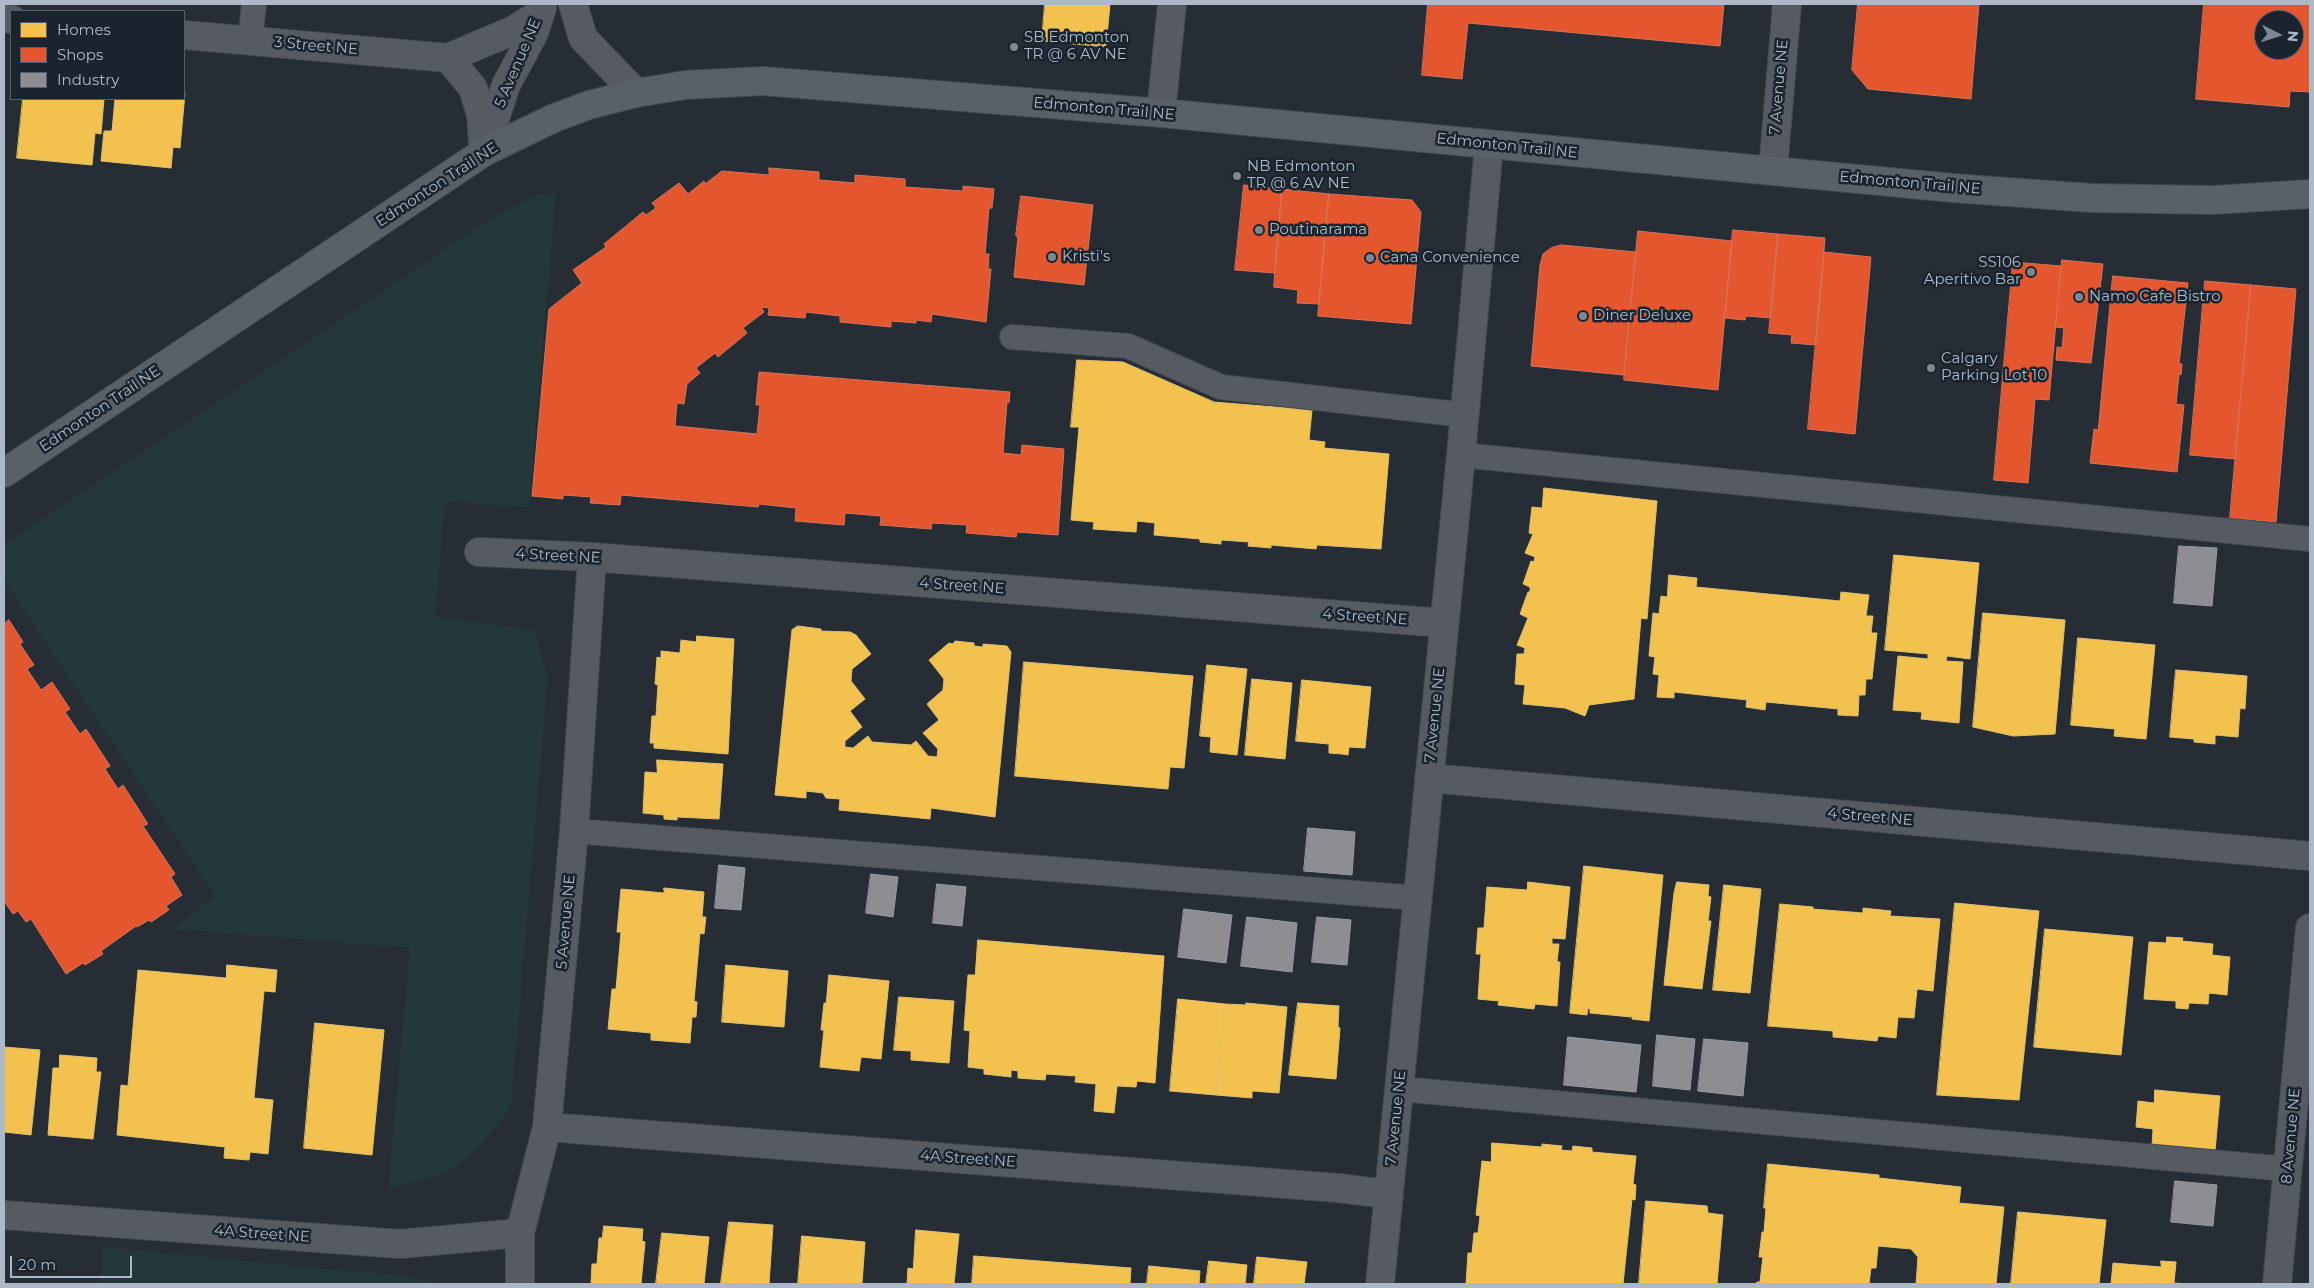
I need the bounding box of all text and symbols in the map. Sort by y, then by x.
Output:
legend [10,10,185,100]
north arrow [2254,10,2304,60]
street label: 5 Avenue NE [491,16,545,110]
text: Homes [57,20,111,39]
place label: SB Edmonton TR @ 6 AV NE [1024,29,1129,64]
text: N [2283,30,2302,43]
street label: 3 Street NE [273,33,359,59]
street label: 7 Avenue NE [1766,39,1792,135]
marker: SB Edmonton TR @ 6 AV NE [1008,41,1020,53]
text: Shops [57,45,103,64]
text: Industry [57,70,119,89]
street label: Edmonton Trail NE [1033,94,1175,124]
street label: Edmonton Trail NE [1436,130,1578,162]
street label: Edmonton Trail NE [373,139,501,231]
place label: NB Edmonton TR @ 6 AV NE [1247,158,1355,193]
street label: Edmonton Trail NE [1839,168,1981,198]
marker: NB Edmonton TR @ 6 AV NE [1231,170,1243,182]
place label: Poutinarama [1269,221,1367,239]
marker: Poutinarama [1253,224,1265,236]
place label: Kristi's [1062,248,1110,266]
place label: Cana Convenience [1380,249,1520,267]
marker: Kristi's [1046,251,1058,263]
marker: Cana Convenience [1364,252,1376,264]
place label: SS106 Aperitivo Bar [1924,254,2021,289]
marker: SS106 Aperitivo Bar [2025,266,2037,278]
place label: Namo Cafe Bistro [2089,288,2221,306]
marker: Namo Cafe Bistro [2073,291,2085,303]
place label: Diner Deluxe [1593,307,1691,325]
marker: Diner Deluxe [1577,310,1589,322]
place label: Calgary Parking Lot 10 [1941,350,2047,385]
street label: Edmonton Trail NE [36,362,164,456]
marker: Calgary Parking Lot 10 [1925,362,1937,374]
street label: 4 Street NE [515,545,601,567]
street label: 4 Street NE [919,574,1005,598]
street label: 4 Street NE [1322,605,1408,629]
street label: 7 Avenue NE [1421,667,1449,763]
street label: 4 Street NE [1827,804,1913,830]
street label: 5 Avenue NE [553,874,579,970]
street label: 7 Avenue NE [1382,1070,1410,1166]
street label: 8 Avenue NE [2278,1087,2304,1185]
street label: 4A Street NE [919,1147,1017,1171]
street label: 4A Street NE [213,1222,311,1246]
scale bar [12,1246,135,1278]
text: 20 m [18,1255,56,1274]

